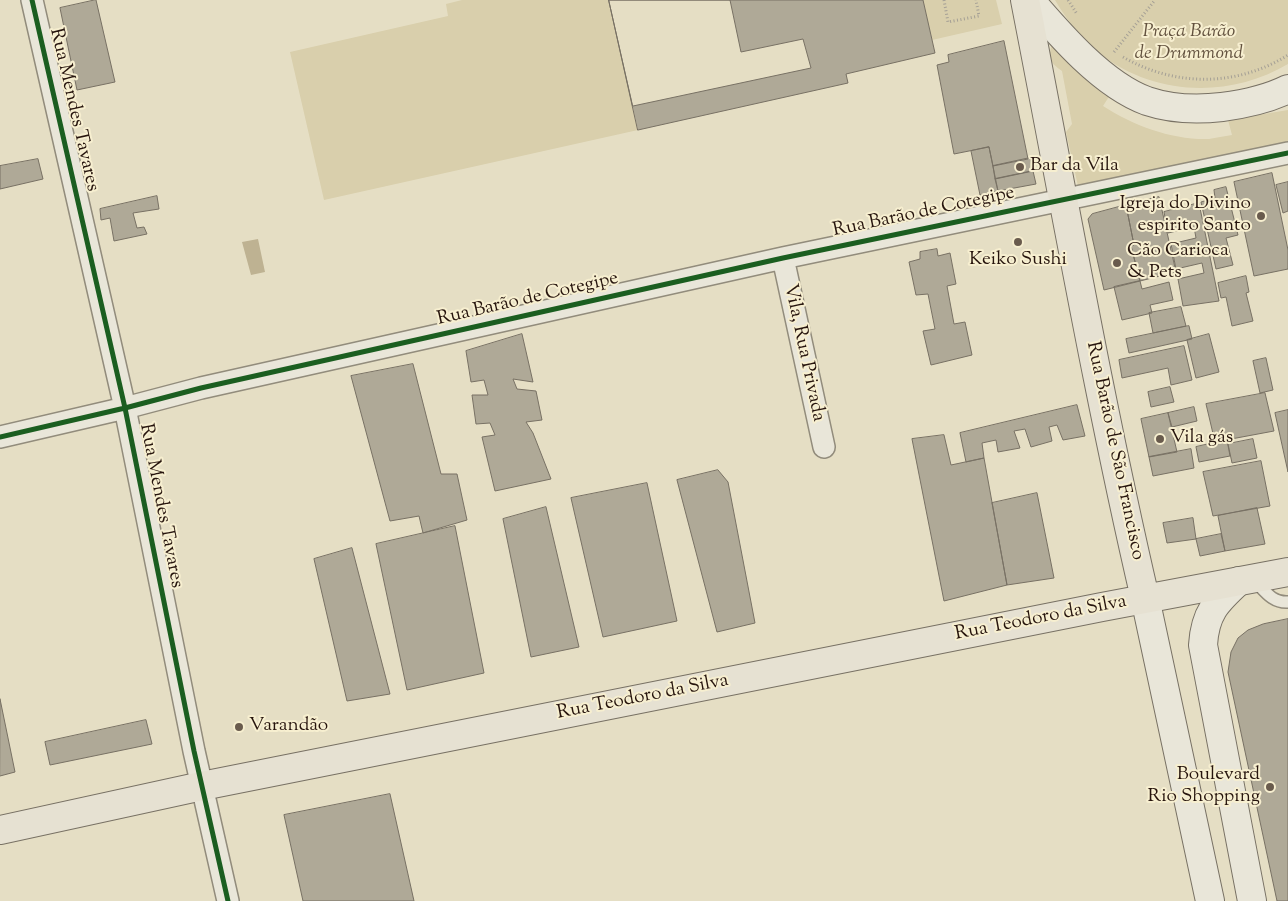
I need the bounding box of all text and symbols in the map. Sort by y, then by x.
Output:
park label: Praça Barão de Drummond [1135,22,1243,66]
street label: Rua Mendes Tavares [43,26,103,194]
place label: Bar da Vila [1030,156,1119,178]
marker: Bar da Vila [1014,161,1026,173]
street label: Rua Barão de Cotegipe [831,183,1017,243]
place label: Igreja do Divino espirito Santo [1119,194,1251,238]
marker: Igreja do Divino espirito Santo [1255,210,1267,222]
marker: Keiko Sushi [1012,236,1024,248]
place label: Cão Carioca & Pets [1127,241,1229,285]
place label: Keiko Sushi [969,250,1067,272]
marker: Cão Carioca & Pets [1111,257,1123,269]
street label: Rua Barão de Cotegipe [435,268,621,332]
street label: Vila, Rua Privada [777,282,829,424]
street label: Rua Barão de São Francisco [1080,340,1148,562]
street label: Rua Mendes Tavares [133,422,187,590]
place label: Vila gás [1170,428,1233,450]
marker: Vila gás [1154,433,1166,445]
street label: Rua Teodoro da Silva [953,591,1129,647]
street label: Rua Teodoro da Silva [555,670,731,726]
place label: Varandão [249,716,328,738]
marker: Varandão [233,721,245,733]
place label: Boulevard Rio Shopping [1148,765,1260,809]
marker: Boulevard Rio Shopping [1264,781,1276,793]

